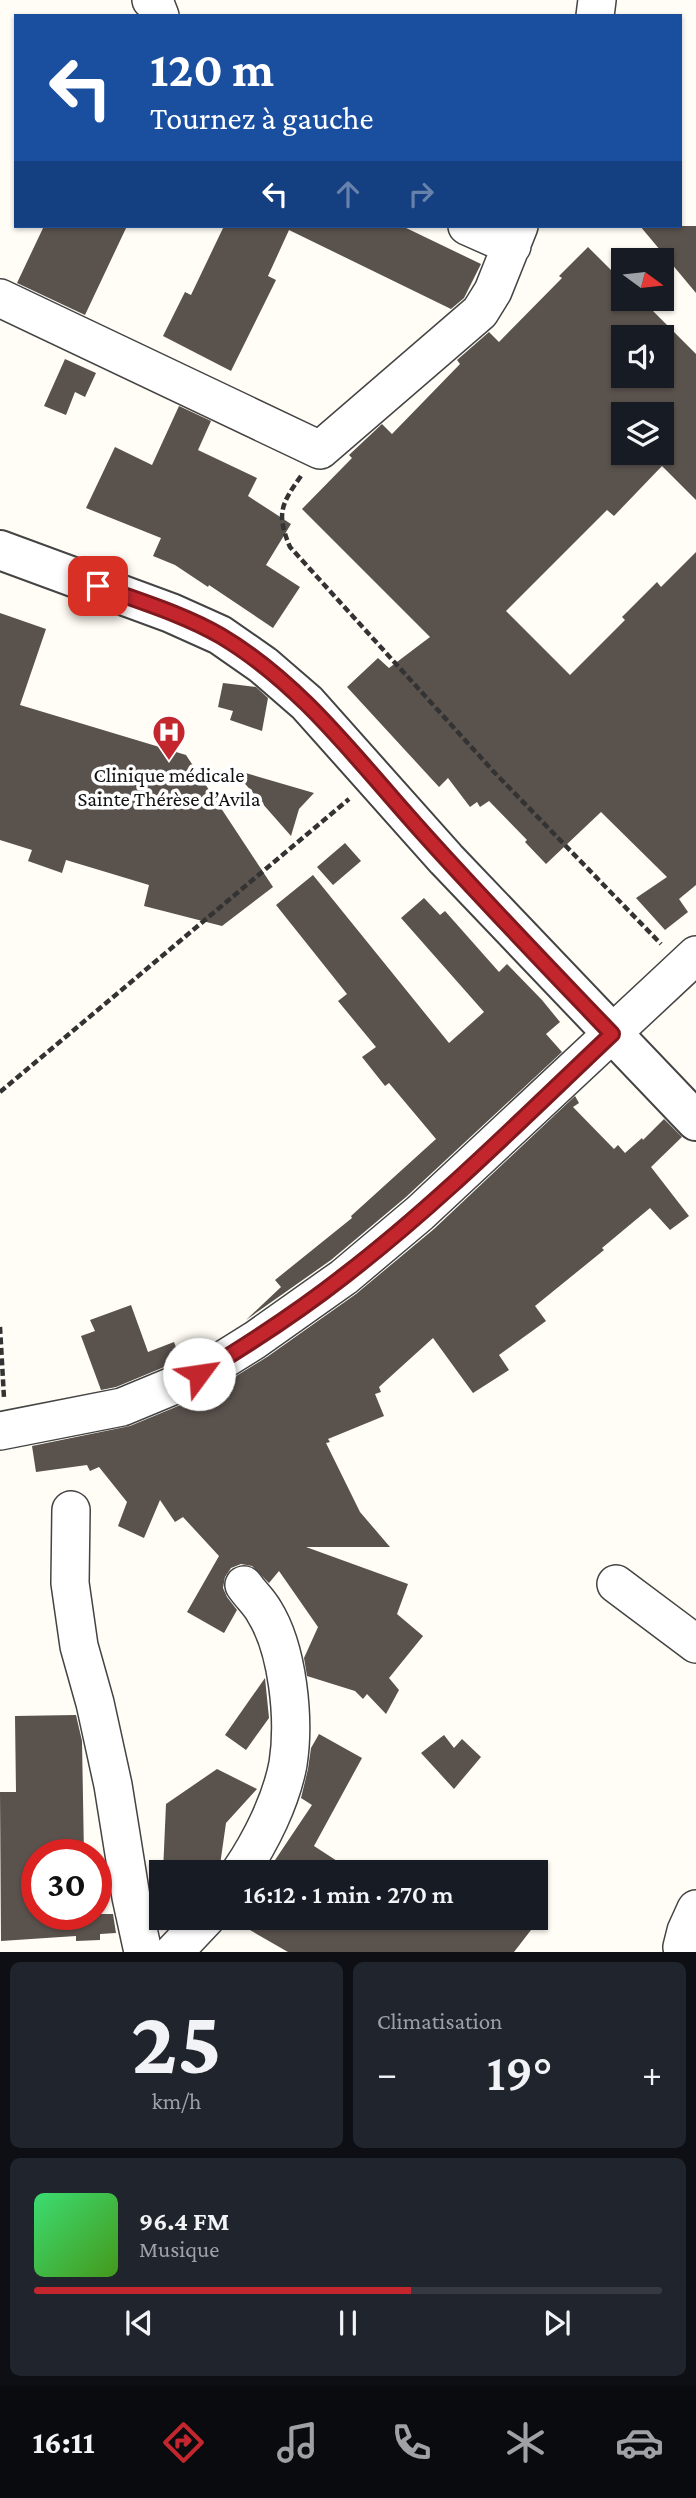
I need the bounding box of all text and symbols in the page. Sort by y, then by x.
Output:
icon: left [35,42,126,133]
text: 120 m [150,42,274,97]
text: Tournez à gauche [150,100,373,136]
icon: left [256,175,294,213]
icon: ahead [329,175,367,213]
icon: right [402,175,440,213]
north arrow [611,248,674,312]
map controls [611,248,674,465]
button: sound [611,325,674,388]
button: layers [611,402,674,465]
pin [68,556,128,616]
icon: arrive [79,567,117,605]
hospital icon: Clinique médicale Sainte Thérèse d’Avila [150,713,188,762]
place label: Clinique médicale Sainte Thérèse d’Avila [77,763,261,811]
position arrow [162,1337,236,1411]
speed limit sign: 30 [21,1839,112,1930]
text: 16:12 · 1 min · 270 m [243,1880,454,1909]
text: 25 [131,1991,222,2093]
text: Climatisation [377,2008,502,2034]
text: 19° [487,2043,552,2101]
text: − [377,2052,397,2094]
text: + [642,2052,662,2094]
text: km/h [152,2088,201,2114]
text: 96.4 FM [139,2207,229,2236]
text: Musique [139,2236,219,2262]
icon: previous [120,2304,158,2342]
icon: pause [329,2304,367,2342]
icon: next [538,2304,576,2342]
icon: directions [159,2418,208,2467]
icon: music [273,2418,322,2467]
icon: phone [387,2418,436,2467]
icon: climate [501,2418,550,2467]
icon: car [615,2418,664,2467]
text: 16:11 [32,2424,95,2460]

